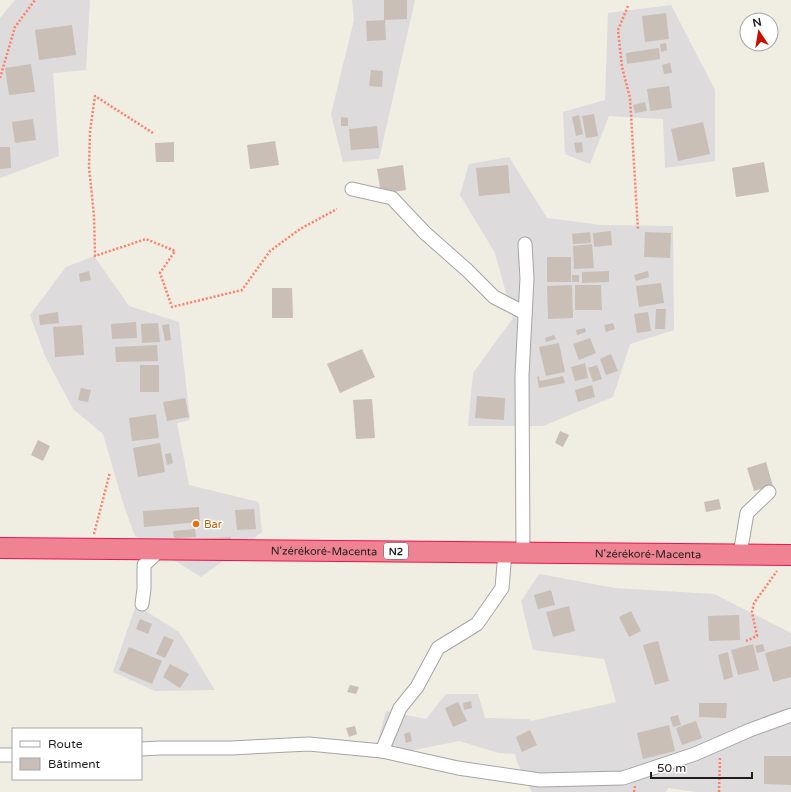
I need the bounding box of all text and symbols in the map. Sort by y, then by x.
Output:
north arrow [739,12,779,52]
text: N [751,15,763,30]
place label: Bar [204,518,223,531]
marker: Bar [191,519,201,529]
road number: N2 [384,543,408,559]
street label: N'zérékoré-Macenta [271,544,377,558]
street label: N'zérékoré-Macenta [595,547,701,561]
legend [12,728,142,780]
text: Route [48,737,83,751]
scale bar [651,754,752,780]
text: Bâtiment [48,757,100,771]
text: 50 m [657,761,686,775]

